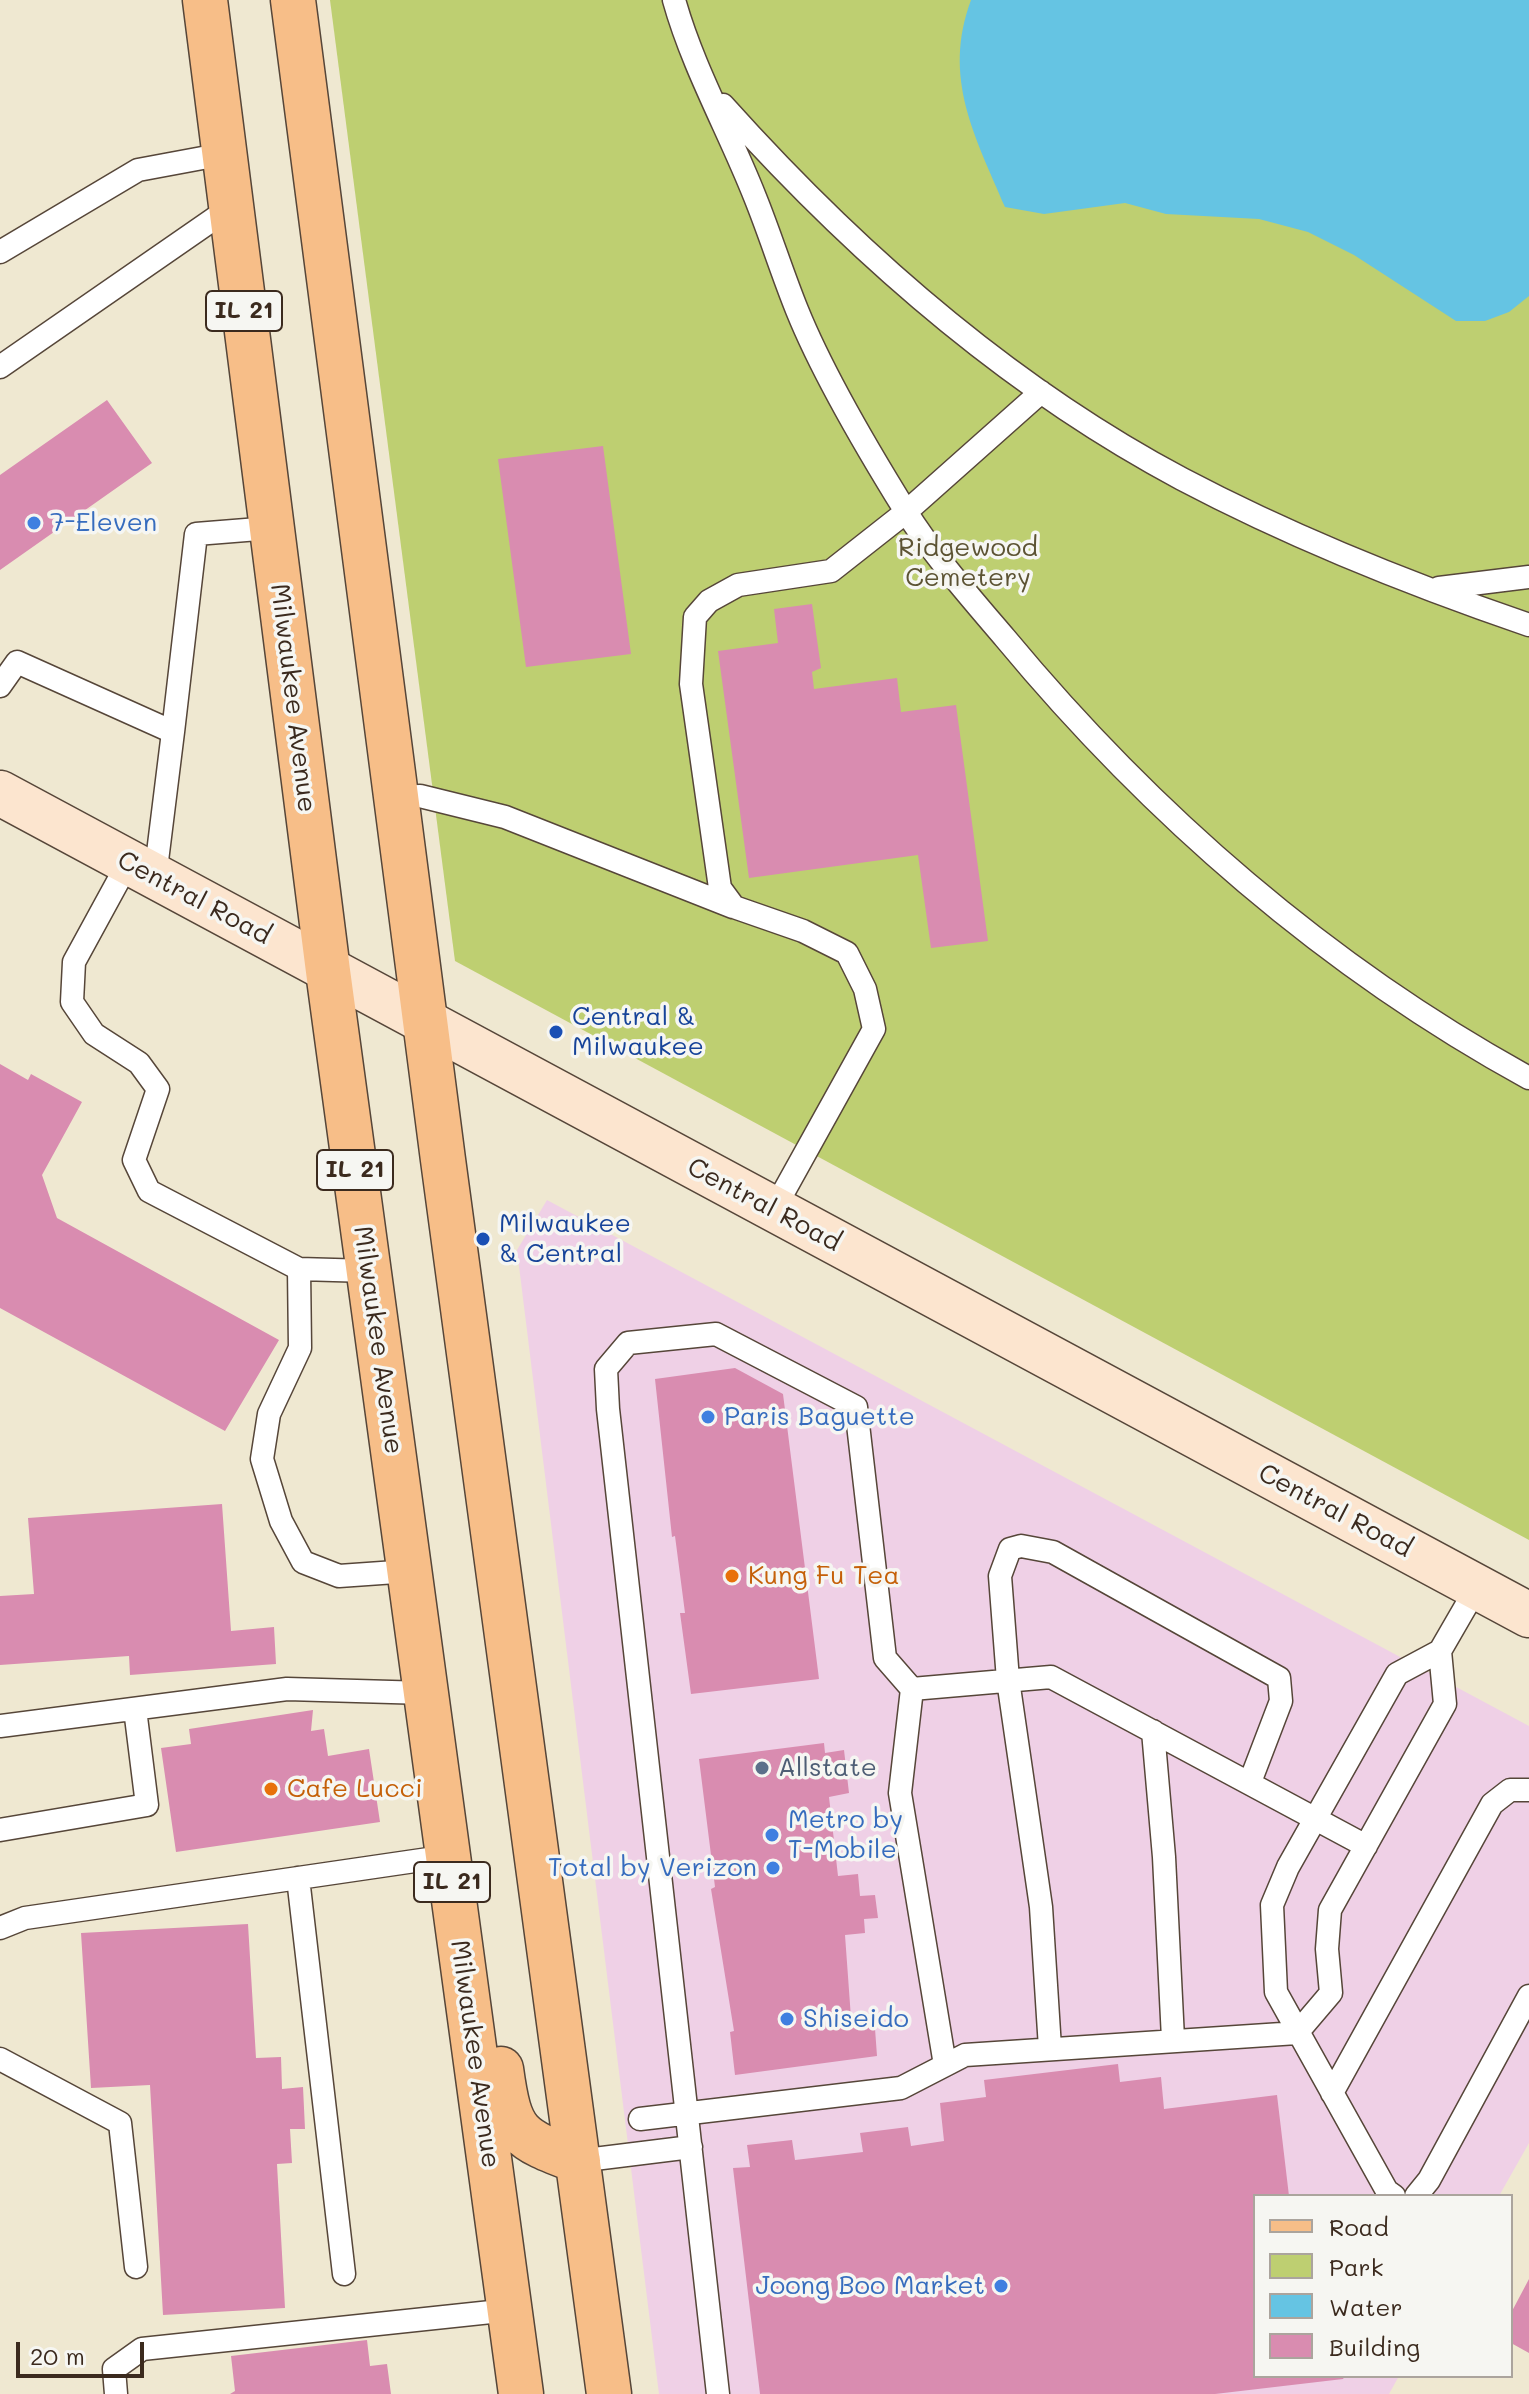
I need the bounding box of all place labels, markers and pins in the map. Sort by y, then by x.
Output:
place label: 7-Eleven [50,507,157,539]
marker: 7-Eleven [25,514,43,532]
place label: Central & Milwaukee [572,1001,704,1062]
marker: Central & Milwaukee [547,1023,565,1041]
place label: Milwaukee & Central [499,1208,631,1270]
marker: Milwaukee & Central [474,1230,492,1248]
place label: Paris Baguette [724,1401,915,1433]
marker: Paris Baguette [699,1408,717,1426]
place label: Kung Fu Tea [748,1560,900,1592]
marker: Kung Fu Tea [723,1567,741,1585]
place label: Allstate [778,1752,877,1784]
marker: Allstate [753,1759,771,1777]
place label: Cafe Lucci [287,1773,423,1805]
marker: Cafe Lucci [262,1780,280,1798]
place label: Metro by T-Mobile [788,1804,903,1866]
marker: Metro by T-Mobile [763,1826,781,1844]
place label: Total by Verizon [548,1852,757,1884]
marker: Total by Verizon [764,1859,782,1877]
place label: Shiseido [803,2003,909,2035]
marker: Shiseido [778,2010,796,2028]
place label: Joong Boo Market [755,2270,985,2302]
marker: Joong Boo Market [992,2277,1010,2295]

